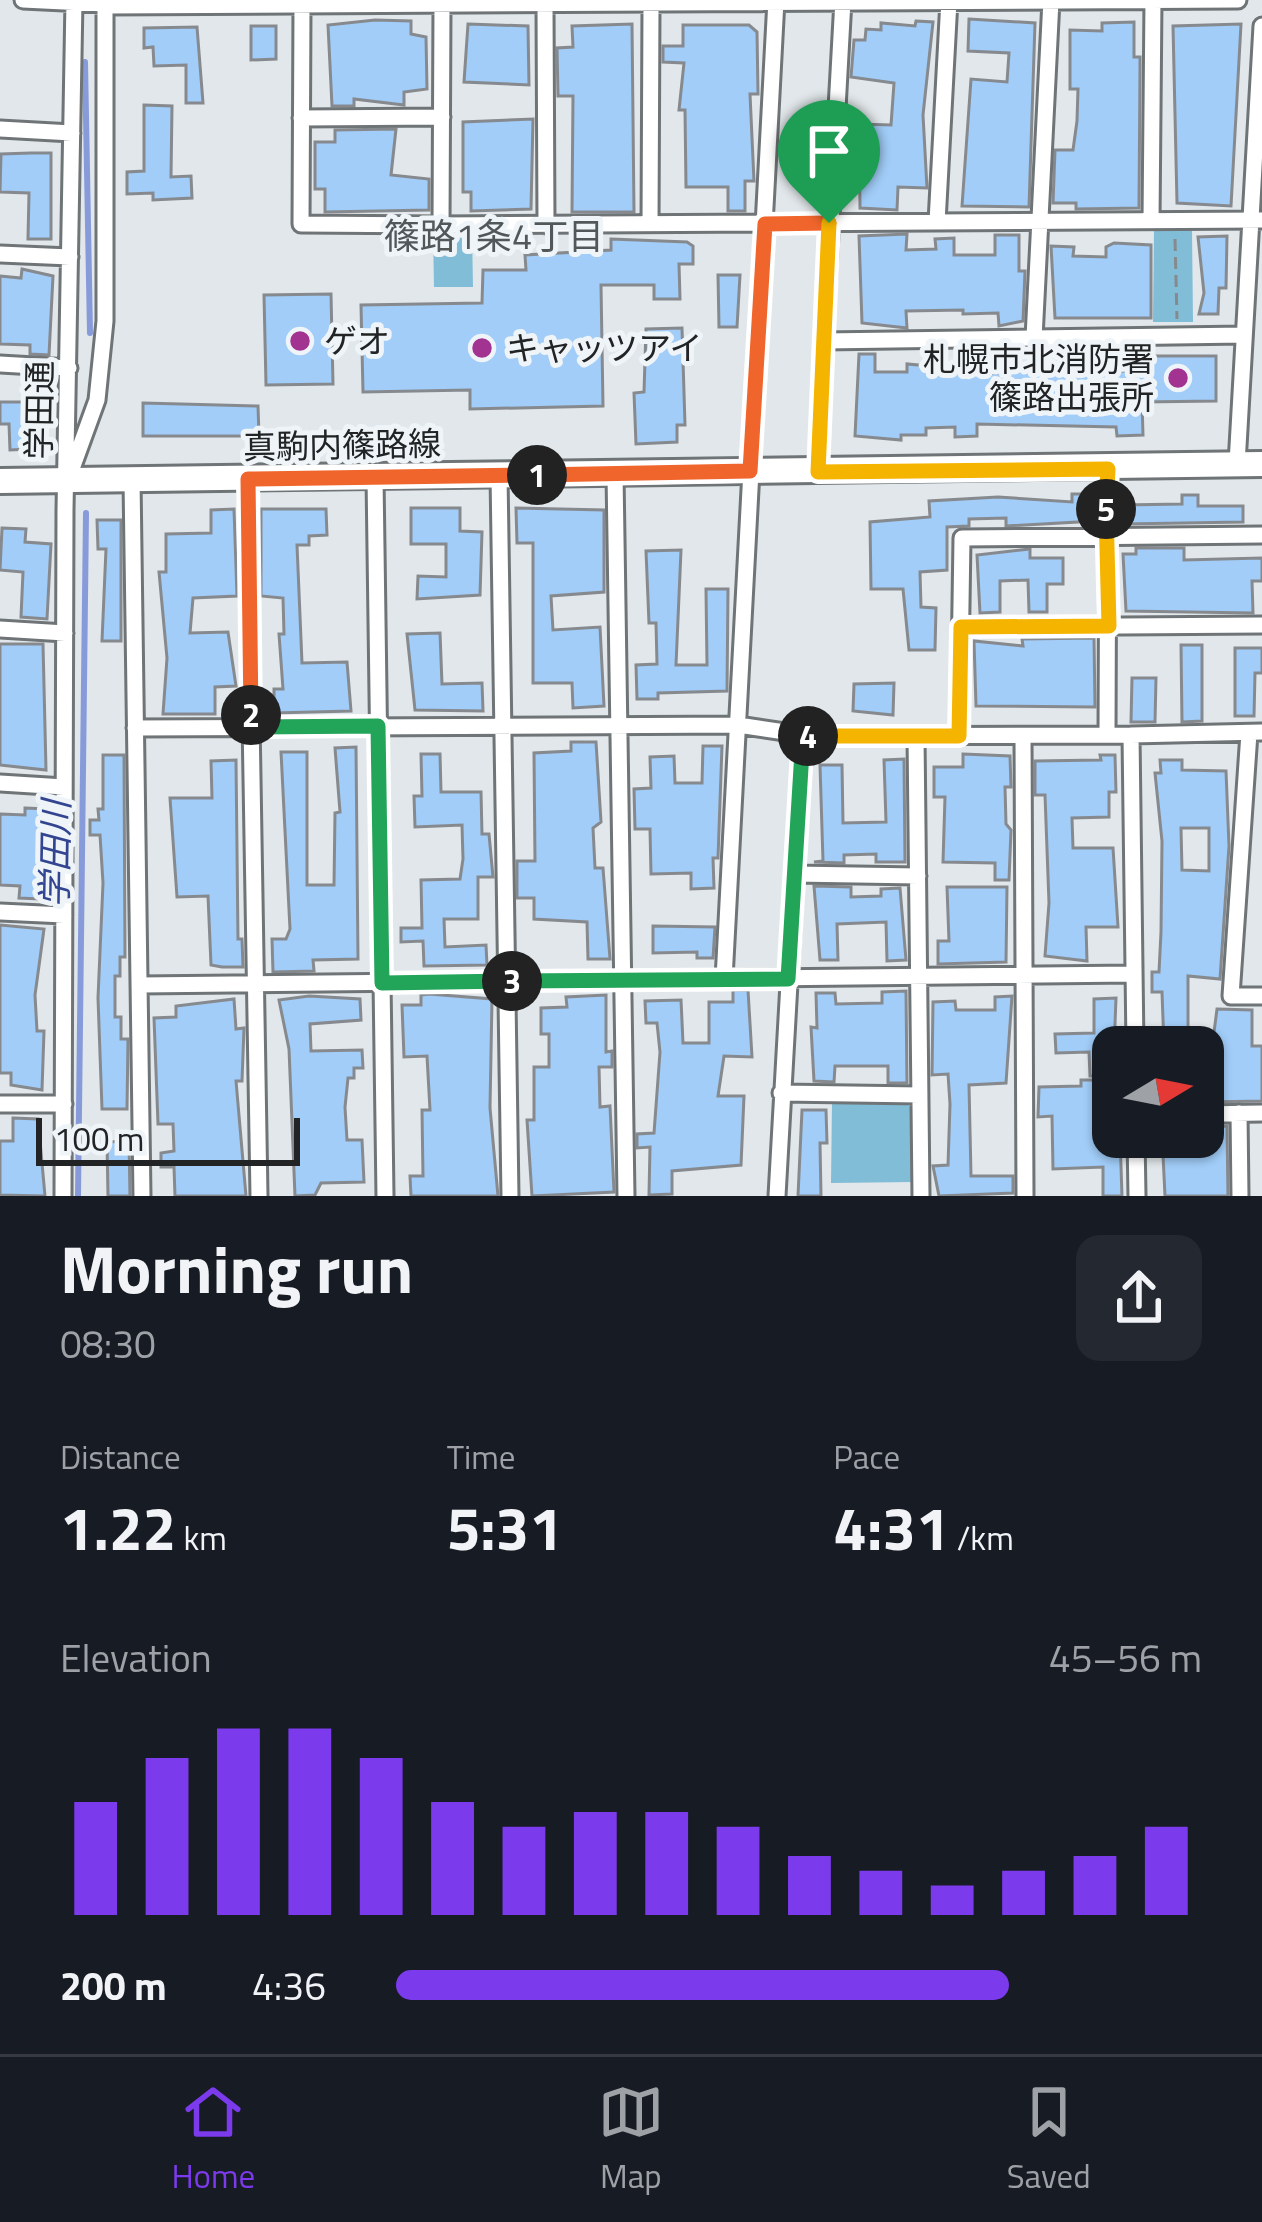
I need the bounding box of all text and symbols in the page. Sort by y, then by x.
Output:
pin [778,100,880,223]
icon: arrive [796,118,862,184]
district label: 篠路1条4丁目 [384,208,604,263]
place label: ゲオ [324,316,390,366]
place label: キャッツアイ [506,323,702,373]
marker: ゲオ [287,328,313,354]
place label: 札幌市北消防署 篠路出張所 [923,334,1154,422]
marker: キャッツアイ [469,335,495,361]
street label: 学田通 [13,360,65,460]
marker: 札幌市北消防署 篠路出張所 [1165,365,1191,391]
street label: 真駒内篠路線 [243,418,441,472]
pin: 1 [507,445,567,505]
text: 1 [528,450,546,500]
pin: 5 [1076,479,1136,539]
text: 5 [1097,484,1115,534]
pin: 2 [221,685,281,745]
text: 2 [242,690,260,740]
pin: 4 [778,706,838,766]
text: 4 [799,711,817,761]
water label: 学田川 [26,796,83,908]
pin: 3 [482,951,542,1011]
text: 3 [503,956,521,1006]
north arrow [1092,1026,1224,1158]
map controls [1092,1026,1224,1158]
scale bar [36,1112,300,1165]
text: 100 m [54,1114,144,1164]
text: Morning run [60,1218,413,1319]
button: share [1076,1235,1202,1361]
text: 08:30 [60,1314,156,1373]
text: Distance [60,1432,181,1482]
text: Time [447,1432,516,1482]
text: Pace [833,1432,900,1482]
text: 1.22 [60,1482,176,1573]
text: 5:31 [447,1482,563,1573]
text: 4:31 [833,1482,950,1573]
text: km [176,1513,227,1563]
text: /km [950,1513,1014,1563]
text: Elevation [60,1628,212,1687]
text: 45–56 m [1049,1628,1202,1687]
text: 200 m [60,1956,167,2015]
text: 4:36 [252,1956,326,2015]
tab: Home [171,2079,255,2201]
tab: Map [598,2079,664,2201]
tab: Saved [1007,2079,1091,2201]

